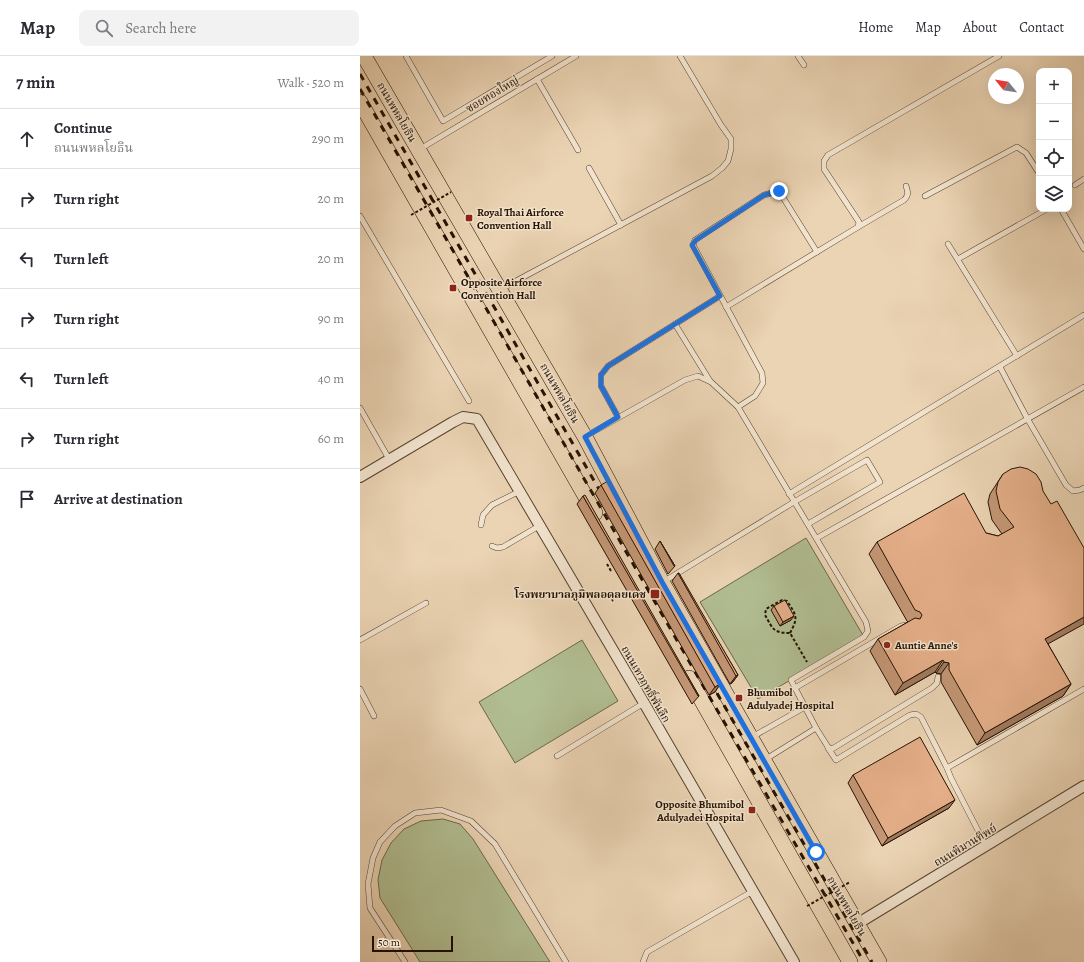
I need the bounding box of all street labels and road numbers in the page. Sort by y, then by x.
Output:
street label: ซอยทองใหญ่ [463,73,521,116]
street label: ถนนพหลโยธิน [373,80,420,145]
street label: ถนนพหลโยธิน [536,361,583,426]
street label: ถนนเทวฤทธิ์พันลึก [617,643,674,725]
street label: ถนนพิมานทิพย์ [931,821,999,870]
street label: ถนนพหลโยธิน [823,874,870,939]

